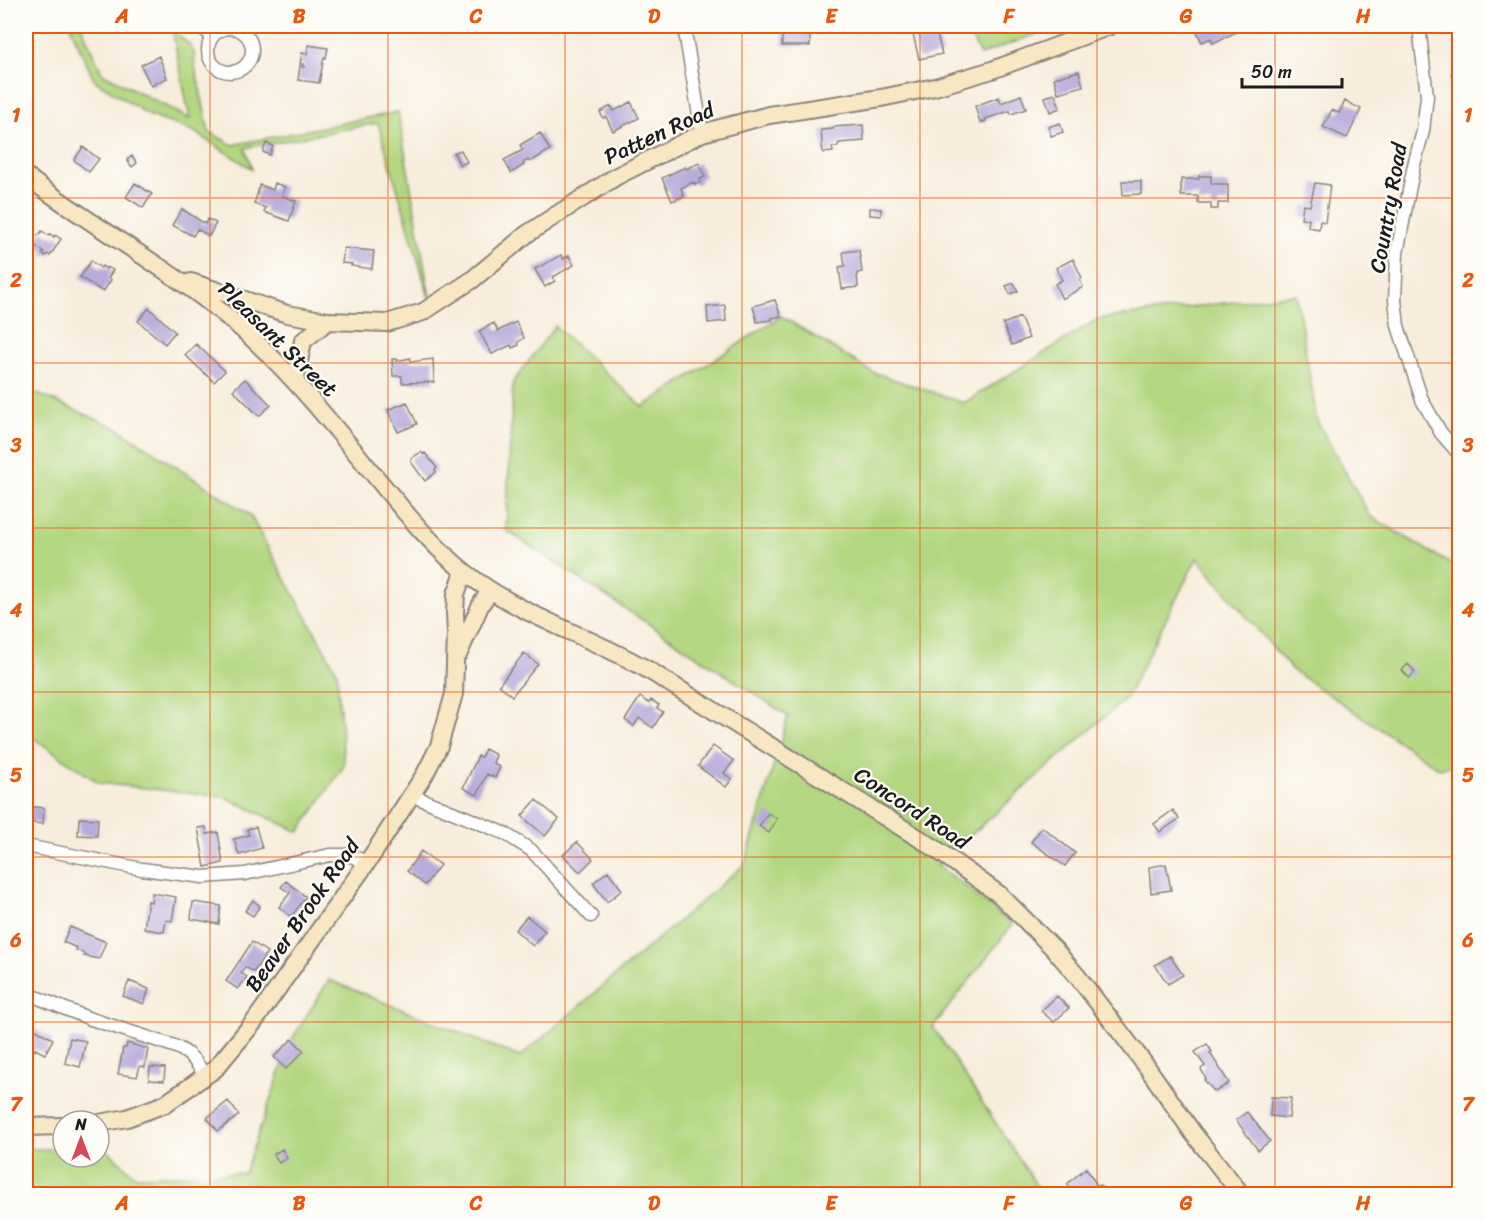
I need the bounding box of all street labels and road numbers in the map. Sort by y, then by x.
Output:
street label: Patten Road [597,90,722,176]
street label: Country Road [1357,138,1419,276]
street label: Pleasant Street [209,271,348,407]
street label: Concord Road [846,756,979,861]
street label: Beaver Brook Road [234,828,371,1000]

